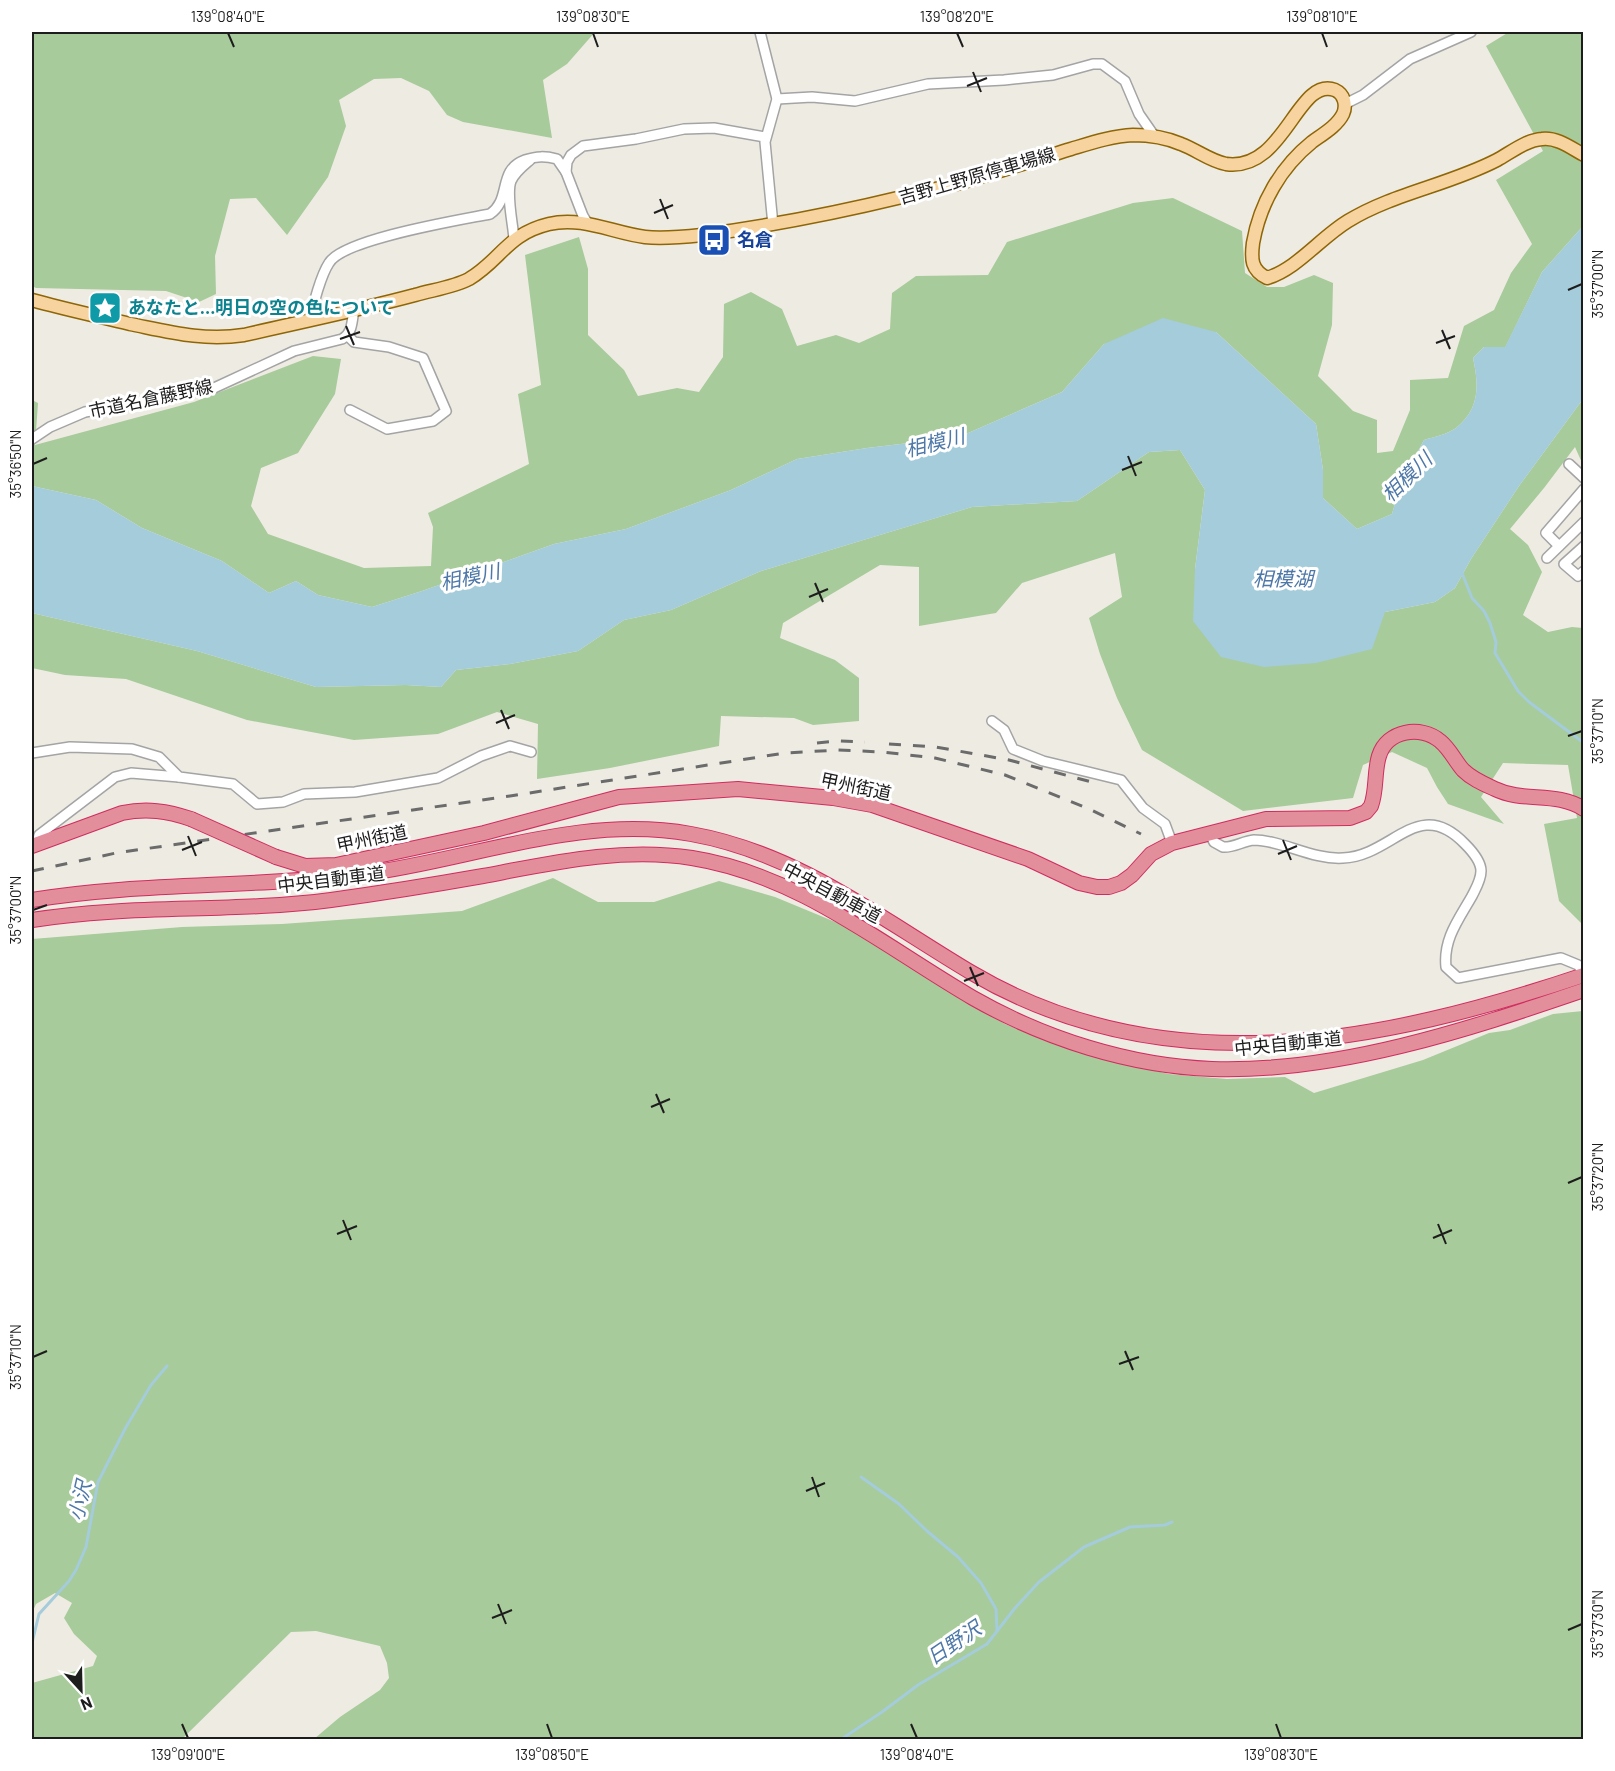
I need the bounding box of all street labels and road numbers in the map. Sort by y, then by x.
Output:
street label: 吉野上野原停車場線 [896,142,1058,208]
street label: 市道名倉藤野線 [87,374,215,422]
street label: 甲州街道 [819,768,894,804]
street label: 甲州街道 [334,820,409,856]
street label: 中央自動車道 [780,857,885,927]
street label: 中央自動車道 [276,862,386,897]
street label: 中央自動車道 [1233,1026,1343,1060]

